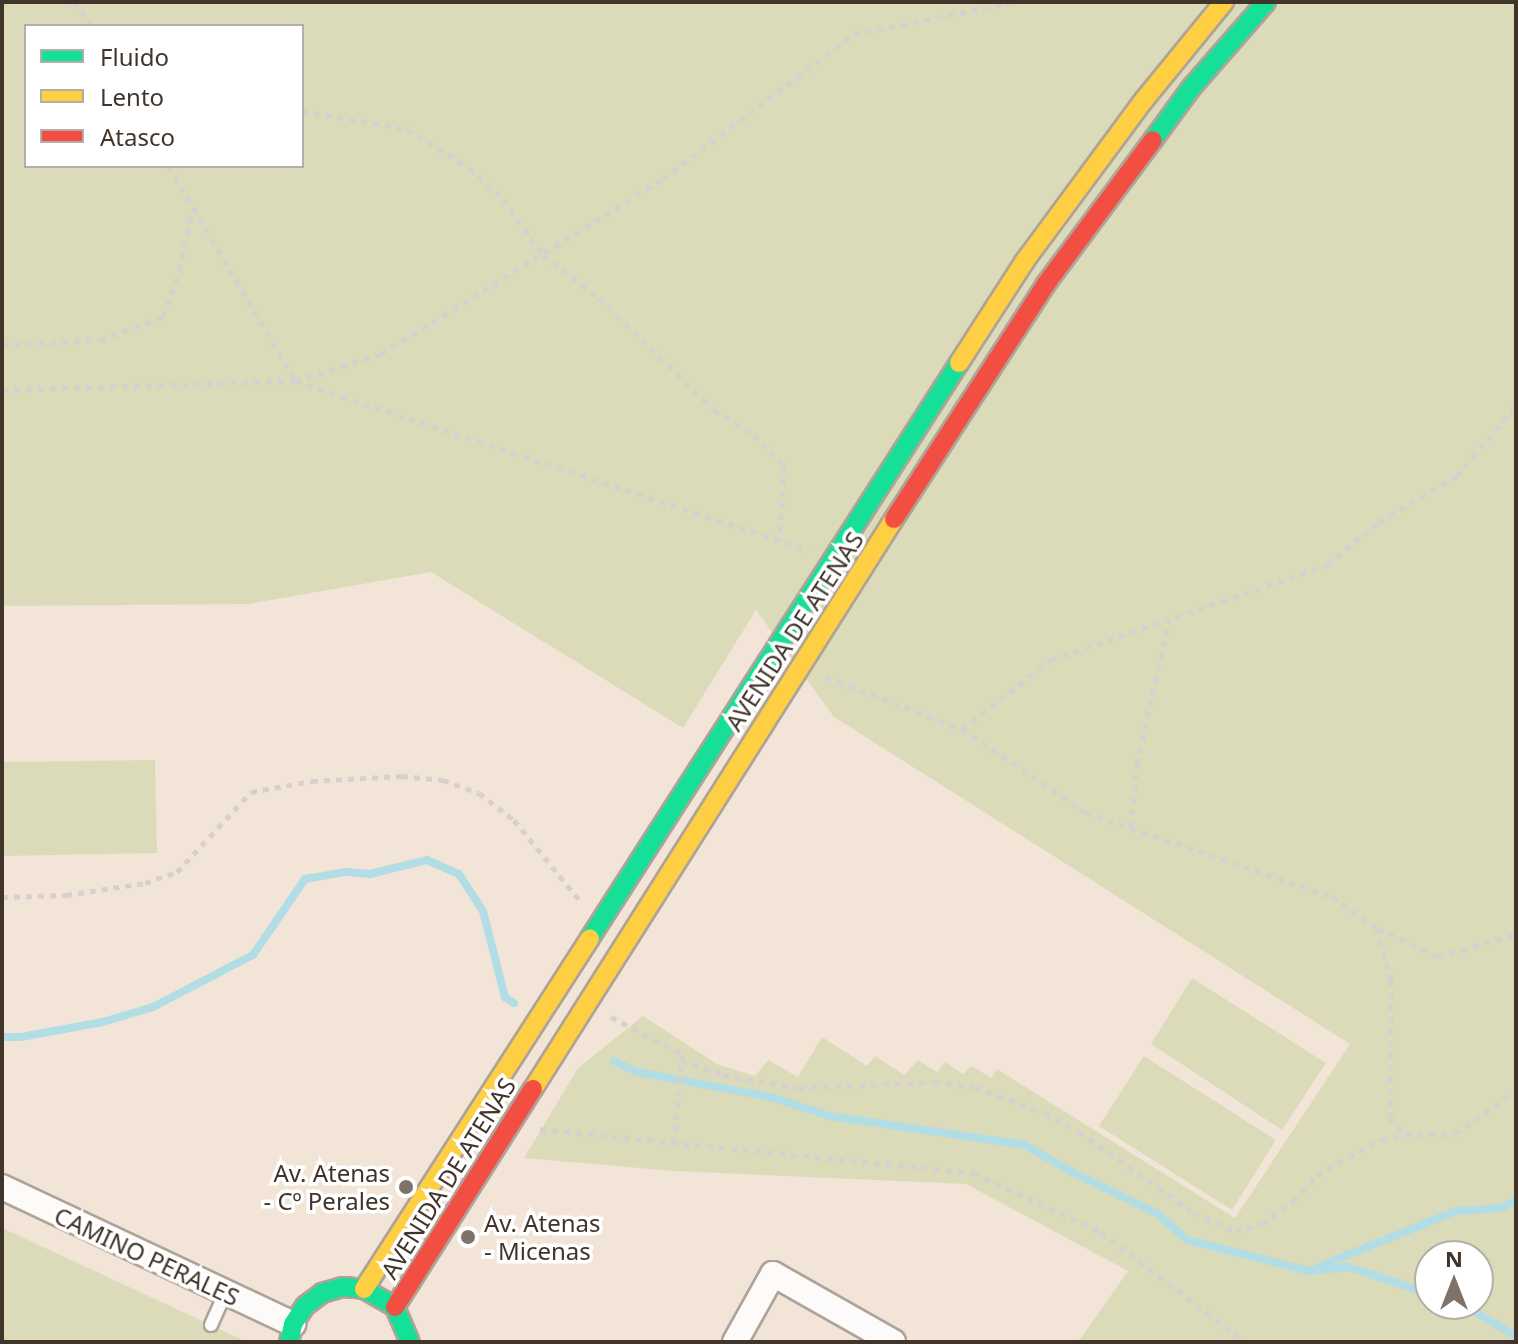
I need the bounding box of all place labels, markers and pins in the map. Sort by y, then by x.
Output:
place label: Av. Atenas - Cº Perales [263,1159,390,1215]
marker: Av. Atenas - Cº Perales [397,1178,415,1196]
place label: Av. Atenas - Micenas [484,1209,601,1265]
marker: Av. Atenas - Micenas [459,1228,477,1246]

